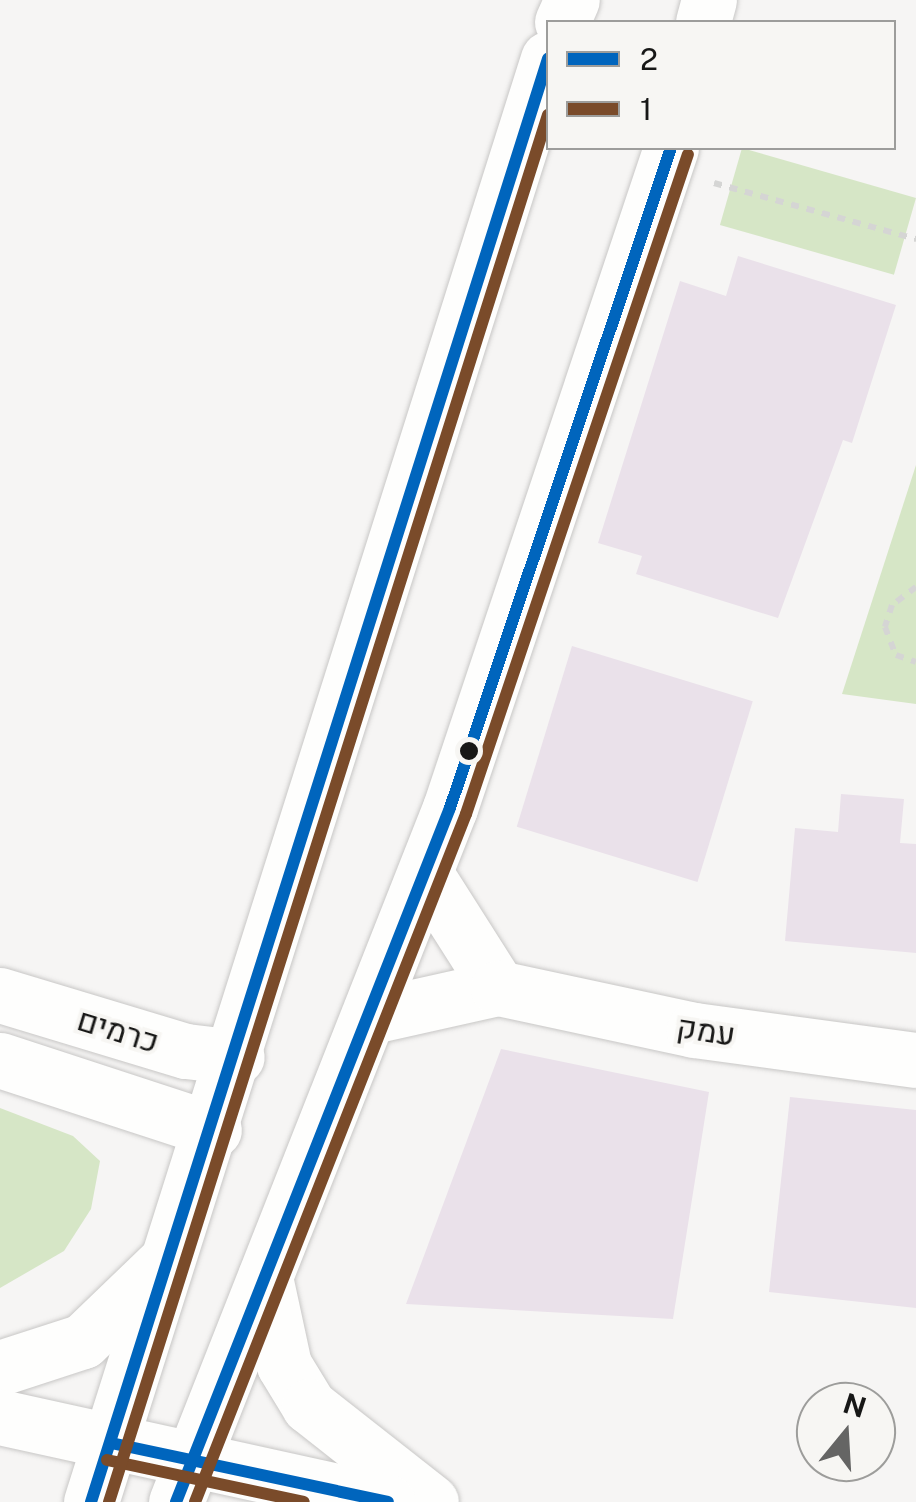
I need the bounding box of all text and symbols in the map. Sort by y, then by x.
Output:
legend [546,20,896,150]
text: 2 [640,41,658,77]
text: 1 [640,91,652,127]
unlabelled marker [459,741,479,761]
street label: כרמים [73,1000,163,1062]
street label: עמק [674,1007,738,1055]
north arrow [796,1382,896,1482]
text: N [839,1386,870,1424]

